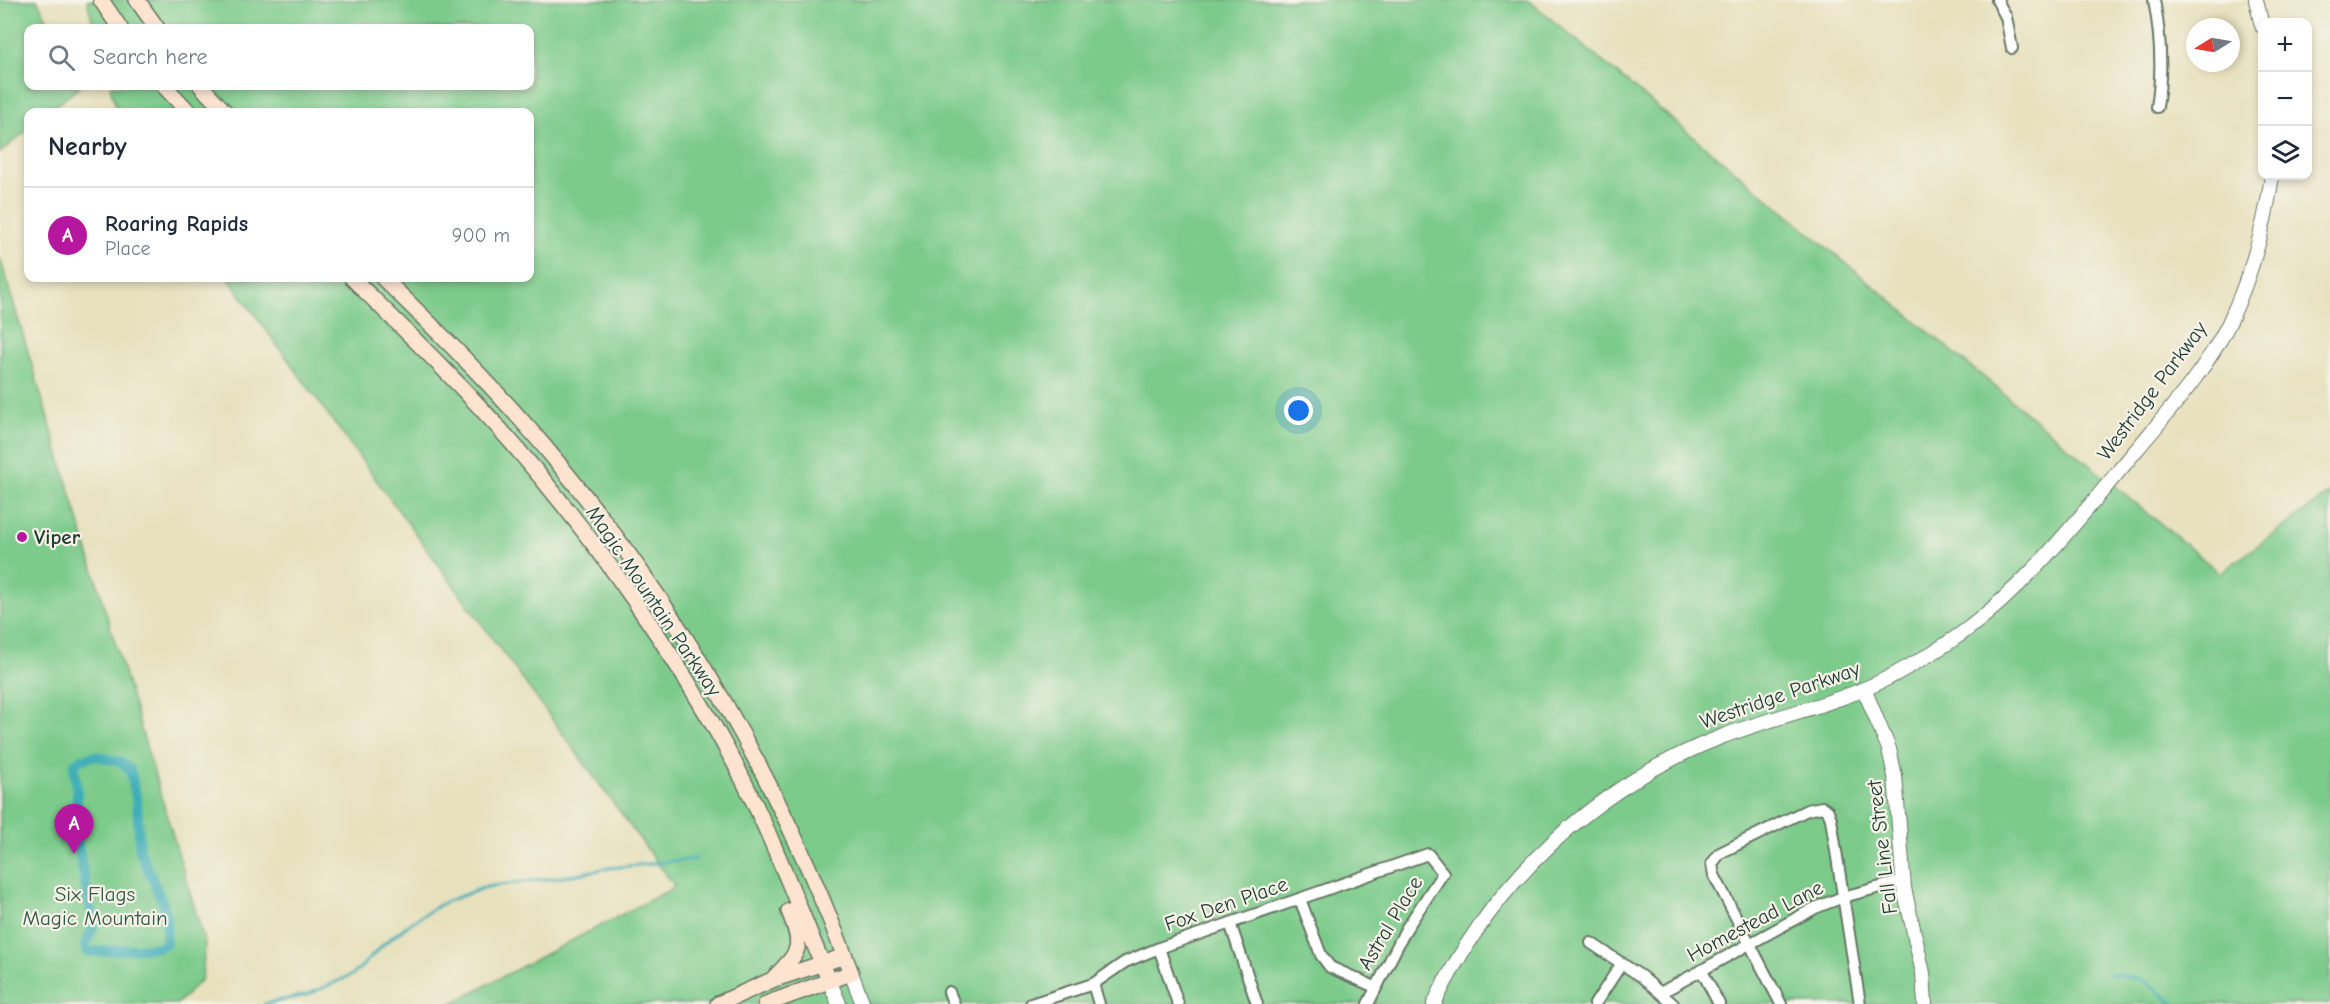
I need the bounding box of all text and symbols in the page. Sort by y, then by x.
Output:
north arrow [2186,18,2240,72]
map controls [2258,18,2312,180]
button: + [2258,18,2312,72]
search box [24,24,534,90]
icon: search [45,41,78,74]
text: Search here [93,44,208,70]
button: − [2258,72,2312,126]
button: layers [2258,126,2312,180]
text: Nearby [48,132,127,162]
text: Roaring Rapids [105,211,248,237]
text: A [62,224,73,247]
text: 900 m [452,224,510,247]
text: Place [105,237,151,260]
street label: Westridge Parkway [2092,316,2212,465]
your location [1284,396,1313,425]
street label: Magic Mountain Parkway [581,501,727,701]
place label: Viper [34,525,81,549]
marker: Viper [15,530,29,544]
street label: Westridge Parkway [1697,656,1864,734]
street label: Fall Line Street [1862,778,1902,915]
pin: A [54,804,94,854]
street label: Fox Den Place [1161,872,1291,936]
street label: Astral Place [1353,872,1427,974]
street label: Homestead Lane [1683,875,1827,967]
park label: Six Flags Magic Mountain [22,882,168,930]

